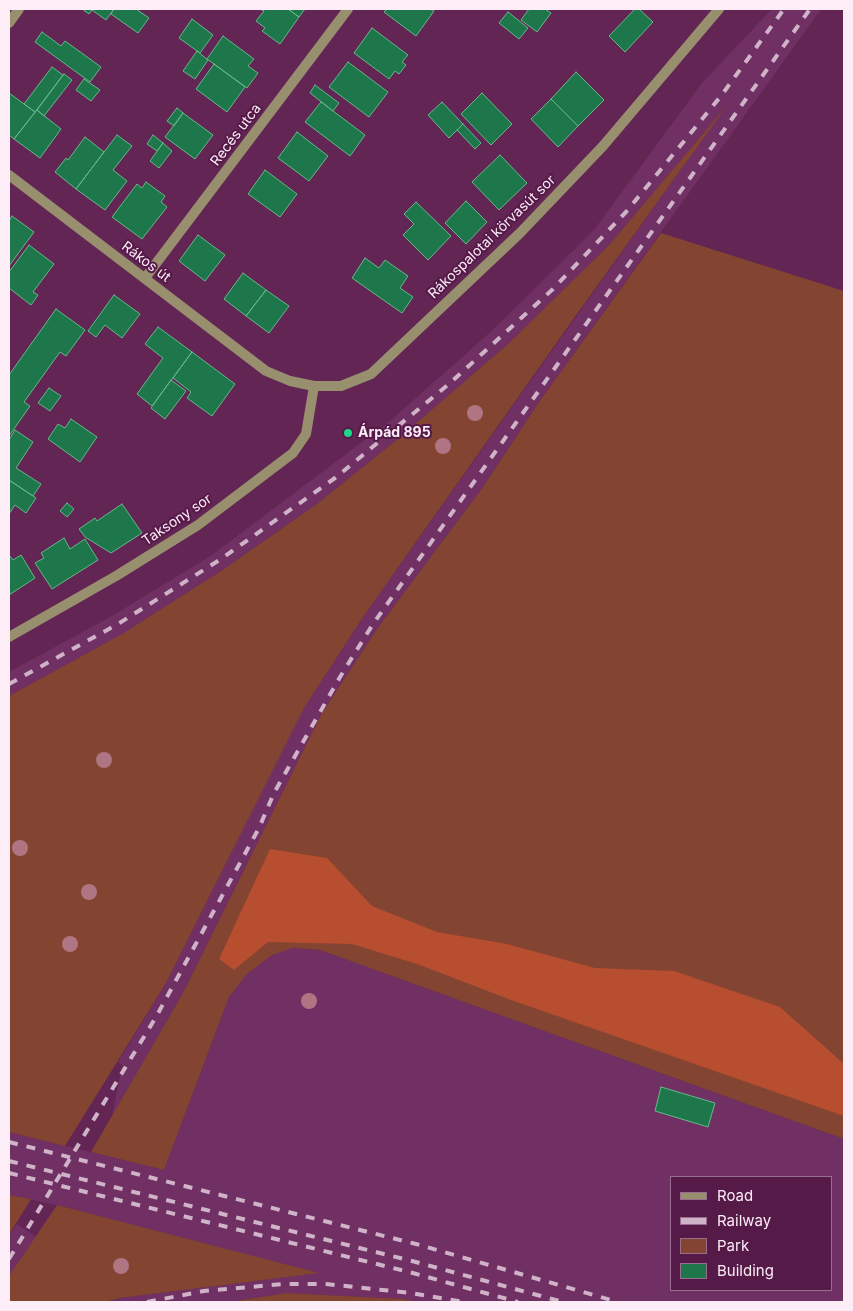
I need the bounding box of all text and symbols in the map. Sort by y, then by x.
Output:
street label: Recés utca [207,101,265,169]
street label: Rákospalotai körvasút sor [425,172,559,302]
street label: Rákos út [118,238,174,286]
place label: Árpád 895 [358,425,431,441]
marker: Árpád 895 [342,427,354,439]
street label: Taksony sor [139,491,215,549]
legend [670,1176,833,1291]
text: Road [717,1186,753,1205]
text: Railway [717,1211,771,1230]
text: Park [717,1236,749,1255]
text: Building [717,1261,774,1280]

